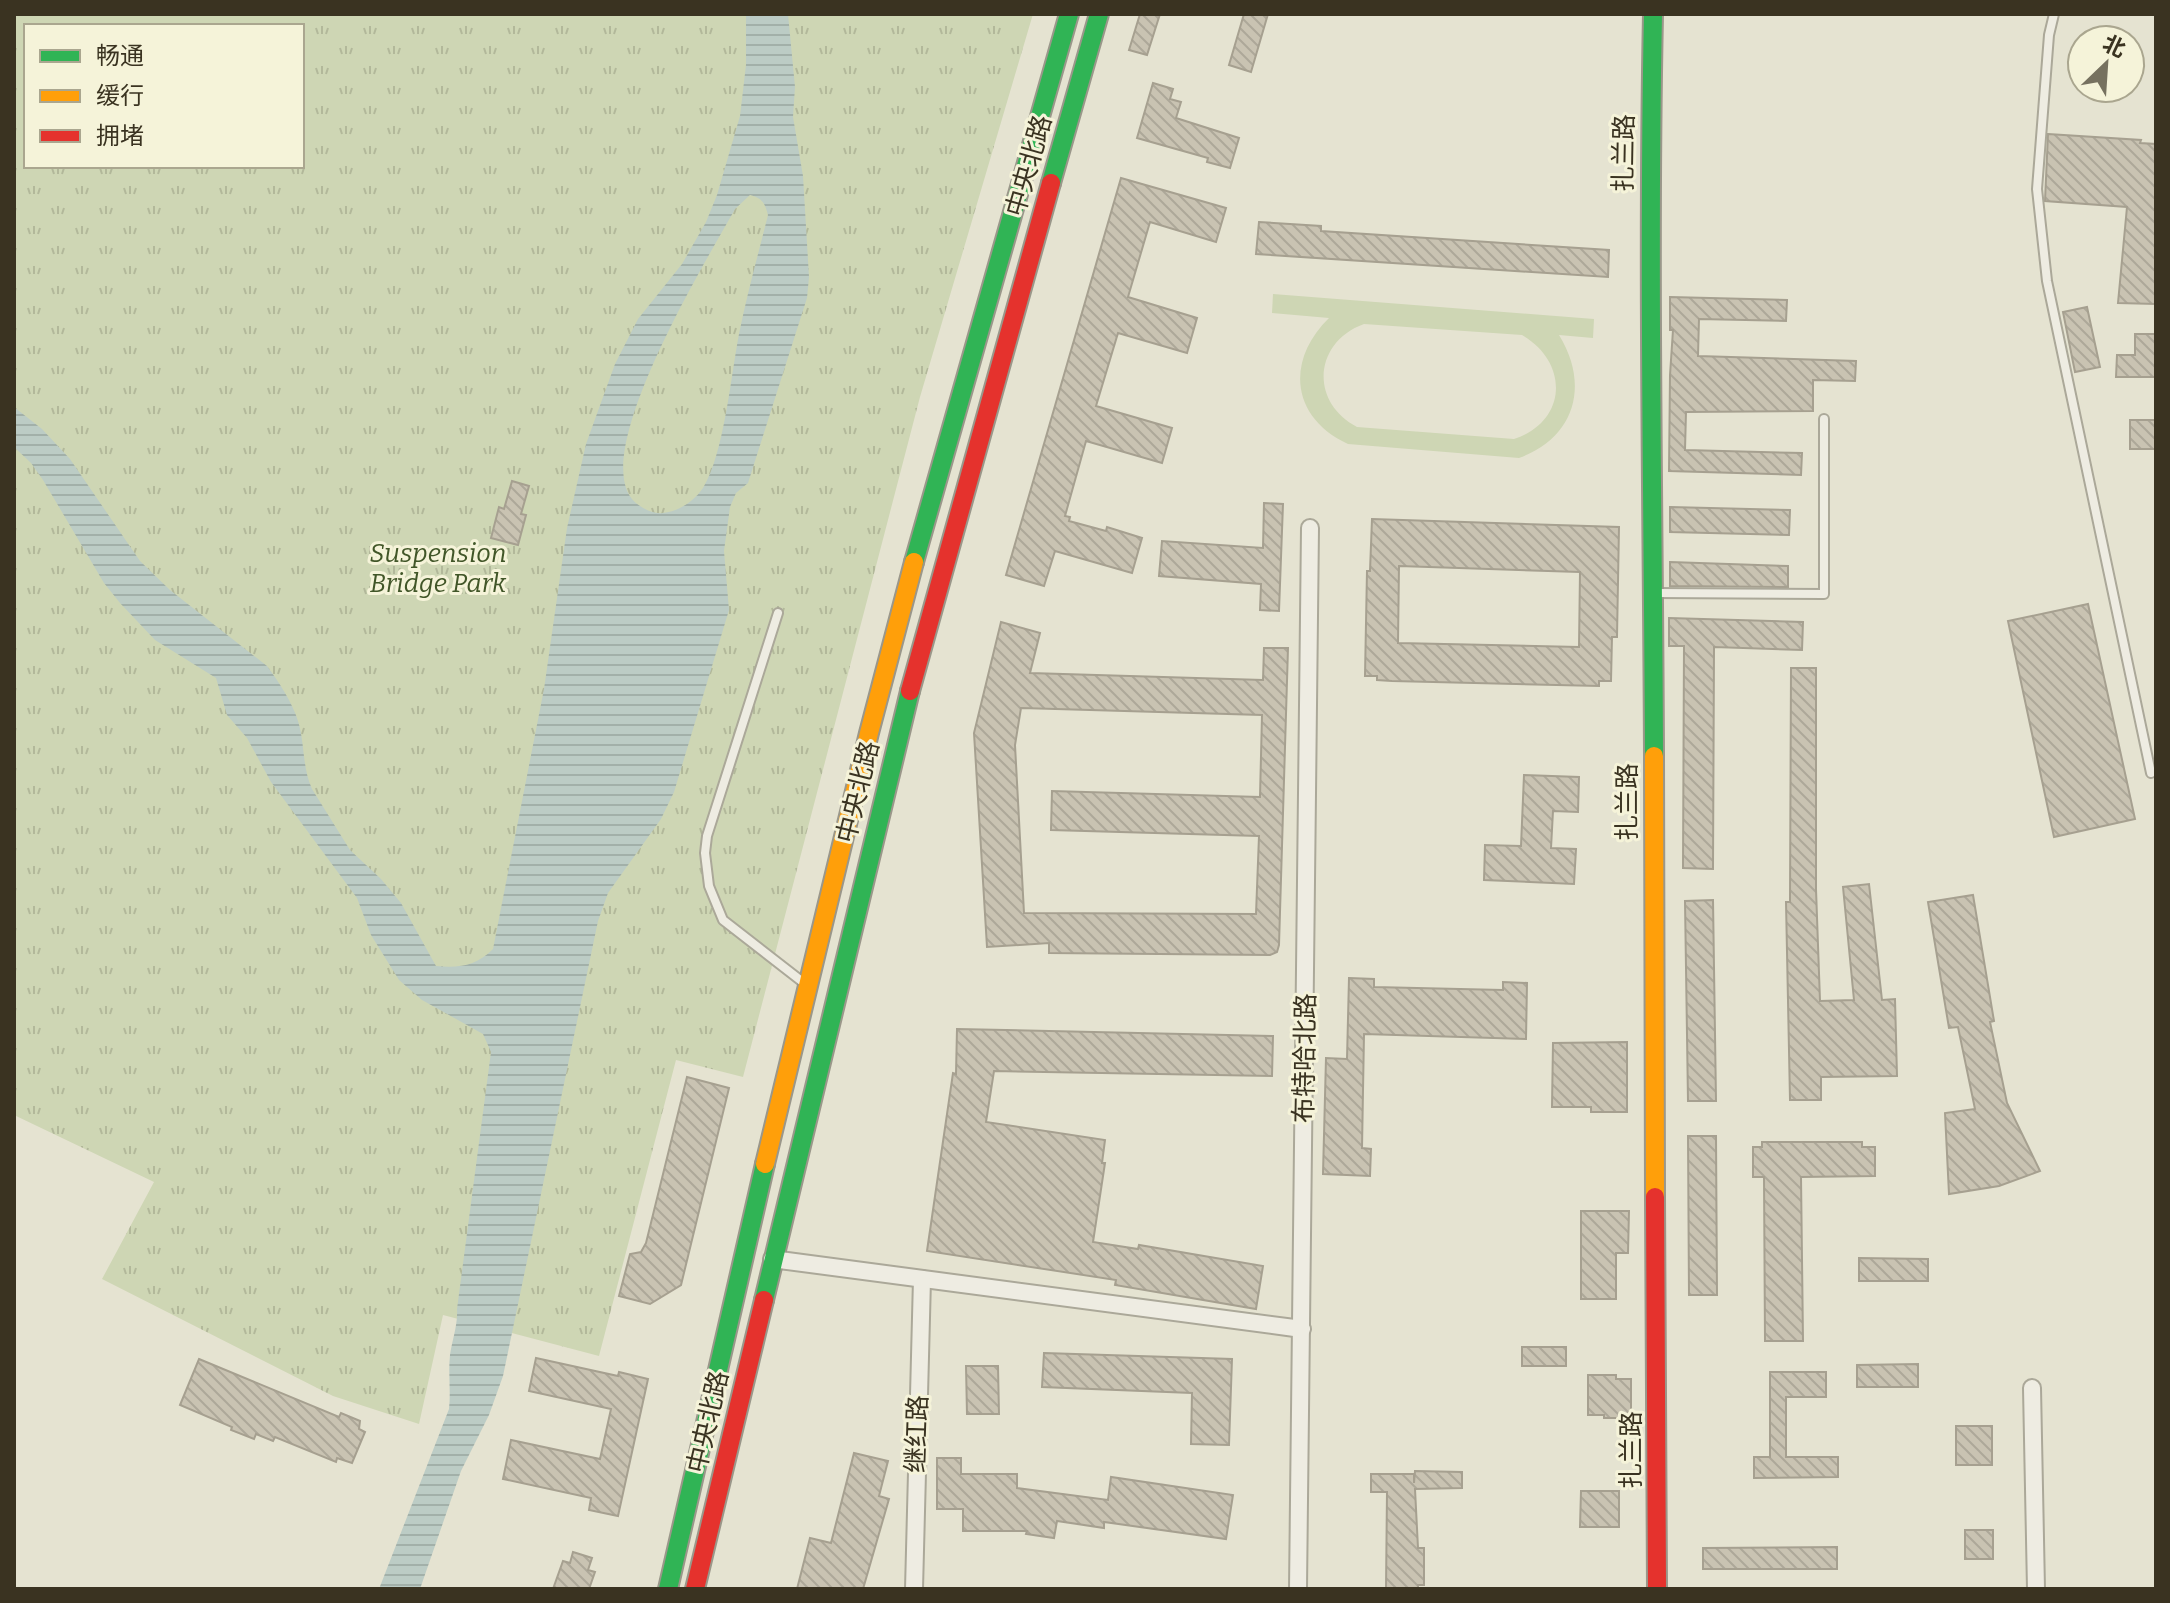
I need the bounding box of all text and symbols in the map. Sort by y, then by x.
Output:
legend [24,24,304,168]
north arrow [2066,24,2146,104]
text: 北 [2099,29,2130,63]
text: 畅通 [96,42,144,70]
text: 缓行 [96,82,144,110]
street label: 中央北路 [1000,112,1058,220]
street label: 扎兰路 [1608,114,1640,192]
text: 拥堵 [96,122,144,150]
park label: Suspension Bridge Park [369,538,507,599]
street label: 中央北路 [830,738,886,846]
street label: 扎兰路 [1612,763,1643,841]
street label: 布特哈北路 [1288,993,1322,1123]
street label: 中央北路 [681,1368,735,1476]
street label: 继红路 [900,1394,934,1474]
street label: 扎兰路 [1616,1411,1647,1489]

